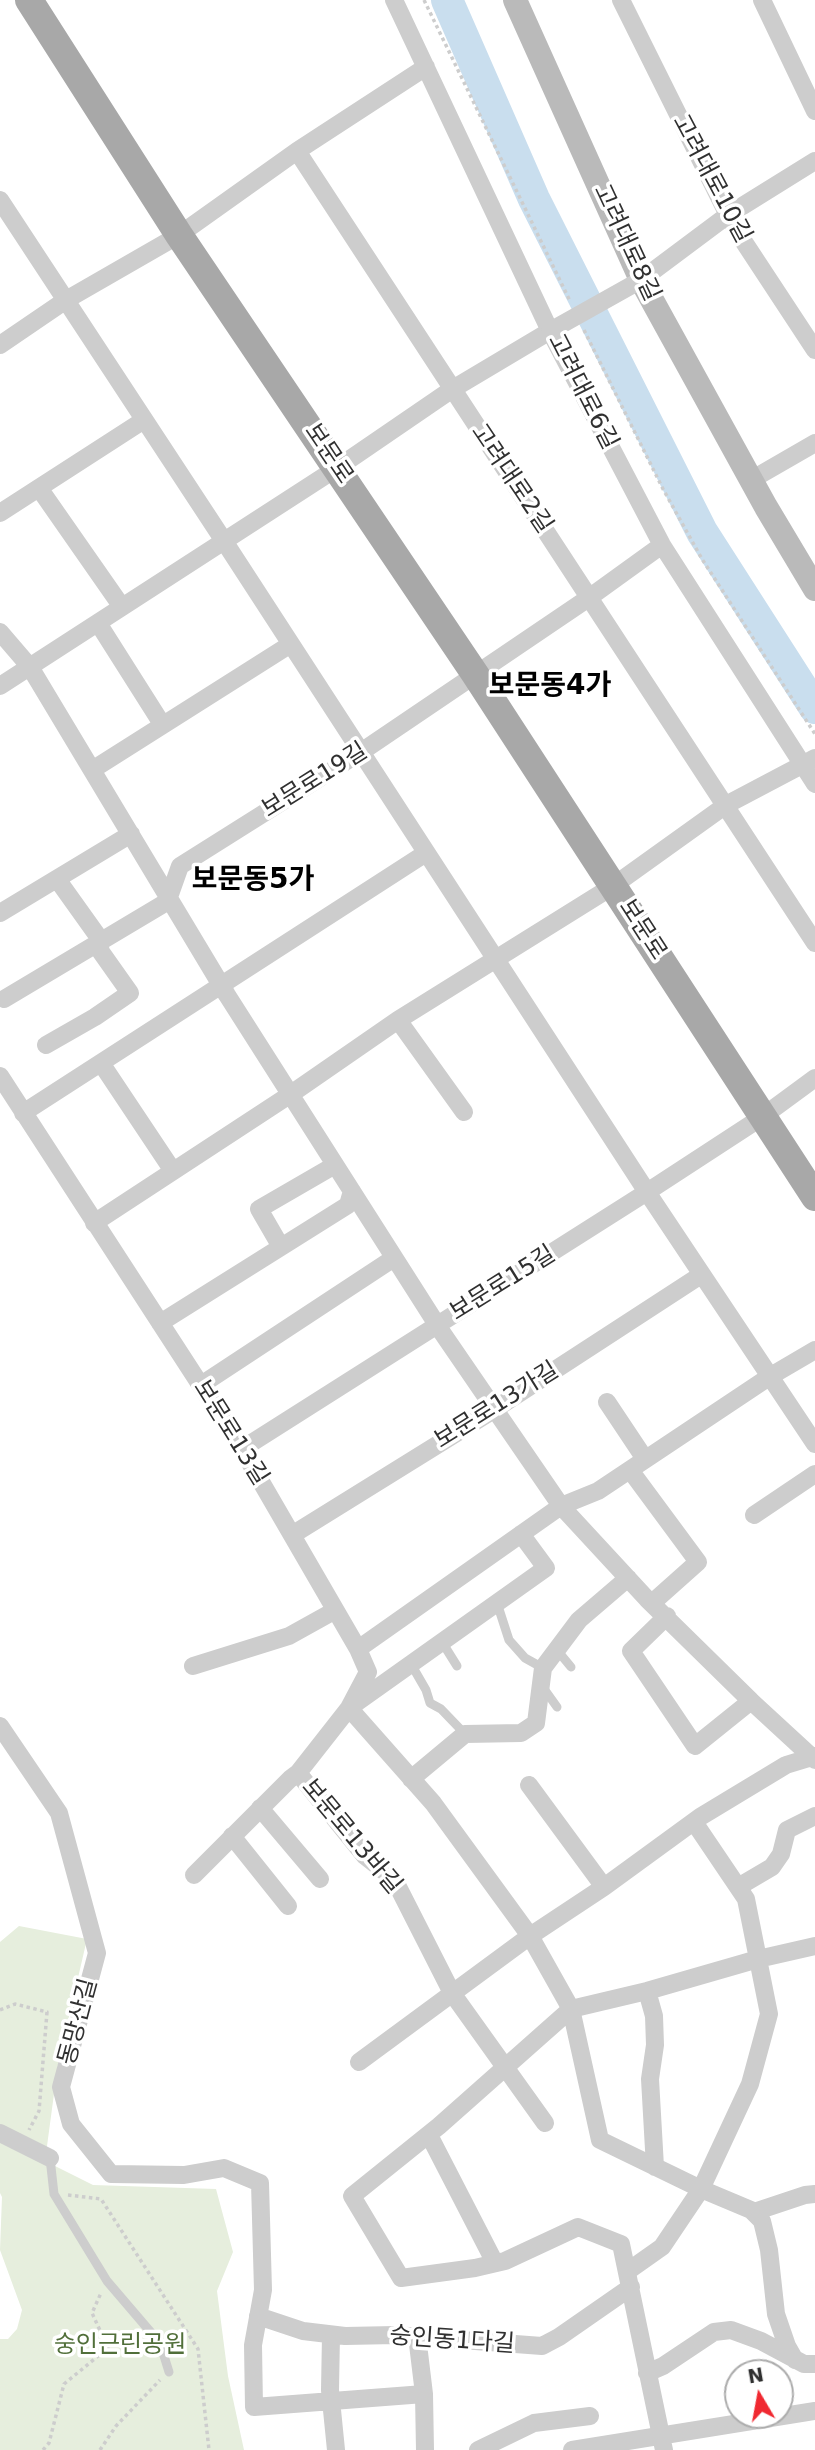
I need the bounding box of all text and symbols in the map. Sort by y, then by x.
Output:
street label: 고려대로10길 [665,110,757,248]
street label: 고려대로8길 [586,180,666,306]
street label: 고려대로6길 [541,329,623,455]
street label: 보문로 [298,418,358,490]
street label: 고려대로2길 [464,419,558,539]
district label: 보문동4가 [489,670,611,704]
street label: 보문로19길 [257,737,373,825]
district label: 보문동5가 [192,864,314,898]
street label: 보문로 [612,894,672,966]
street label: 보문로15길 [445,1240,561,1328]
street label: 보문로13가길 [430,1356,564,1456]
street label: 보문로13길 [186,1375,274,1491]
street label: 보문로13바길 [295,1774,407,1900]
street label: 동망산길 [54,1976,104,2068]
street label: 숭인동1다길 [388,2322,516,2360]
park label: 숭인근린공원 [54,2332,186,2360]
north arrow [724,2359,794,2429]
text: N [746,2363,765,2388]

